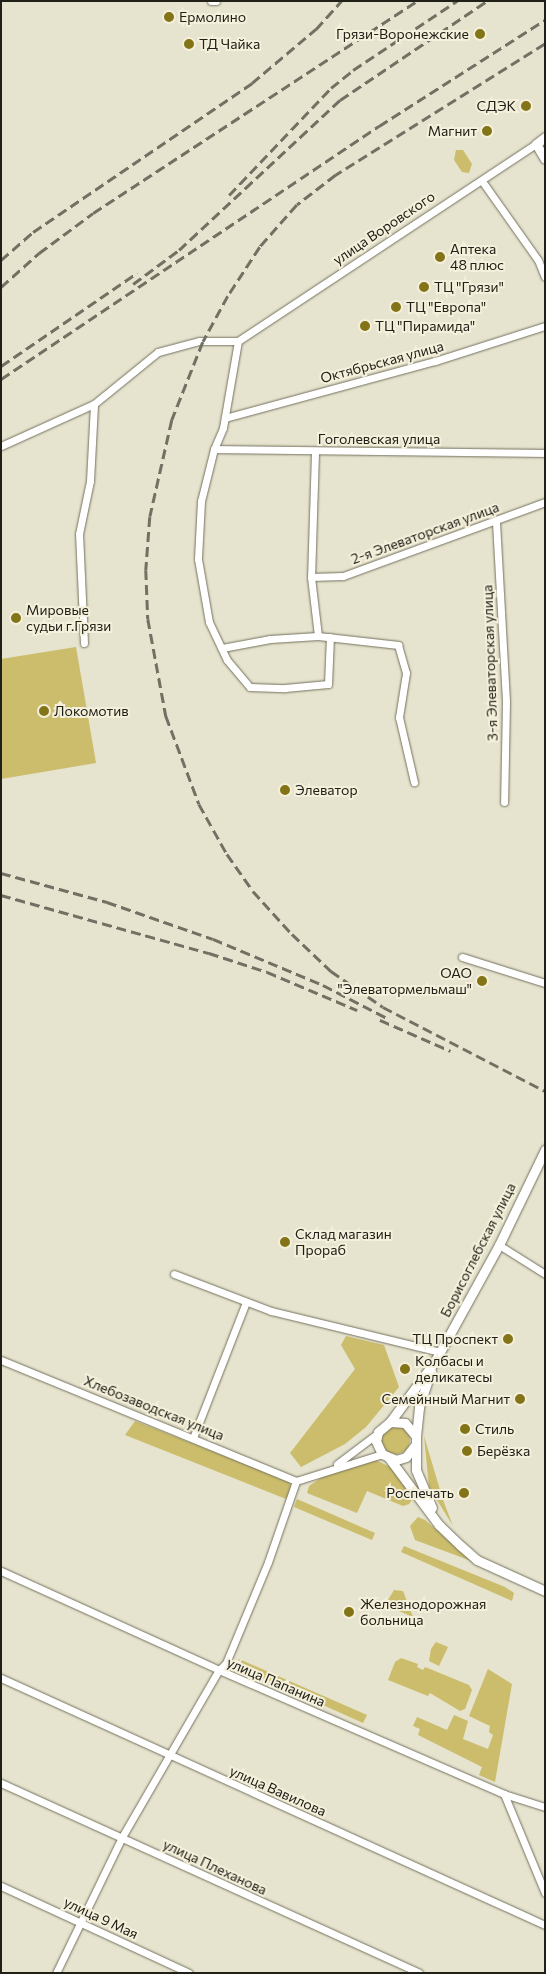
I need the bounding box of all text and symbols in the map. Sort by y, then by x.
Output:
place label: Ермолино [179,9,246,25]
marker: Ермолино [163,11,175,23]
place label: Грязи-Воронежские [336,26,469,42]
marker: Грязи-Воронежские [473,27,487,41]
place label: ТД Чайка [199,36,260,52]
marker: ТД Чайка [183,38,195,50]
place label: СДЭК [476,98,516,114]
marker: СДЭК [520,100,532,112]
place label: Магнит [428,123,477,139]
marker: Магнит [481,125,493,137]
street label: улица Воровского [330,188,438,268]
place label: Аптека 48 плюс [450,241,504,274]
marker: Аптека 48 плюс [434,251,446,263]
place label: ТЦ "Грязи" [434,279,504,295]
marker: ТЦ "Грязи" [418,281,430,293]
place label: ТЦ "Европа" [406,299,486,315]
marker: ТЦ "Европа" [390,301,402,313]
place label: ТЦ "Пирамида" [375,318,475,334]
marker: ТЦ "Пирамида" [359,320,371,332]
street label: Октябрьская улица [319,337,445,387]
street label: Гоголевская улица [318,431,440,447]
street label: 2-я Элеваторская улица [349,498,501,568]
street label: 3-я Элеваторская улица [479,584,501,742]
place label: Мировые судьи г.Грязи [26,602,111,634]
marker: Мировые судьи г.Грязи [10,612,22,624]
place label: Локомотив [54,703,129,719]
marker: Локомотив [38,705,50,717]
place label: Элеватор [295,782,358,798]
marker: Элеватор [279,784,291,796]
place label: ОАО "Элеватормельмаш" [338,965,472,998]
marker: ОАО "Элеватормельмаш" [476,975,488,987]
street label: Борисоглебская улица [437,1180,519,1320]
place label: Склад магазин Прораб [295,1226,392,1258]
marker: Склад магазин Прораб [279,1236,291,1248]
place label: ТЦ Проспект [412,1331,498,1347]
marker: ТЦ Проспект [502,1333,514,1345]
place label: Колбасы и деликатесы [415,1353,492,1385]
marker: Колбасы и деликатесы [399,1363,411,1375]
street label: Хлебозаводская улица [81,1372,227,1444]
place label: Семейнный Магнит [382,1391,510,1407]
marker: Семейнный Магнит [514,1393,526,1405]
place label: Стиль [475,1421,514,1437]
marker: Стиль [459,1423,471,1435]
place label: Берёзка [477,1443,530,1459]
marker: Берёзка [461,1445,473,1457]
place label: Роспечать [386,1485,454,1501]
marker: Роспечать [458,1487,470,1499]
place label: Железнодорожная больница [360,1596,486,1628]
marker: Железнодорожная больница [342,1605,356,1619]
street label: улица Папанина [224,1654,328,1710]
street label: улица Вавилова [227,1762,329,1820]
street label: улица Плеханова [160,1836,270,1898]
street label: улица 9 Мая [61,1893,141,1943]

